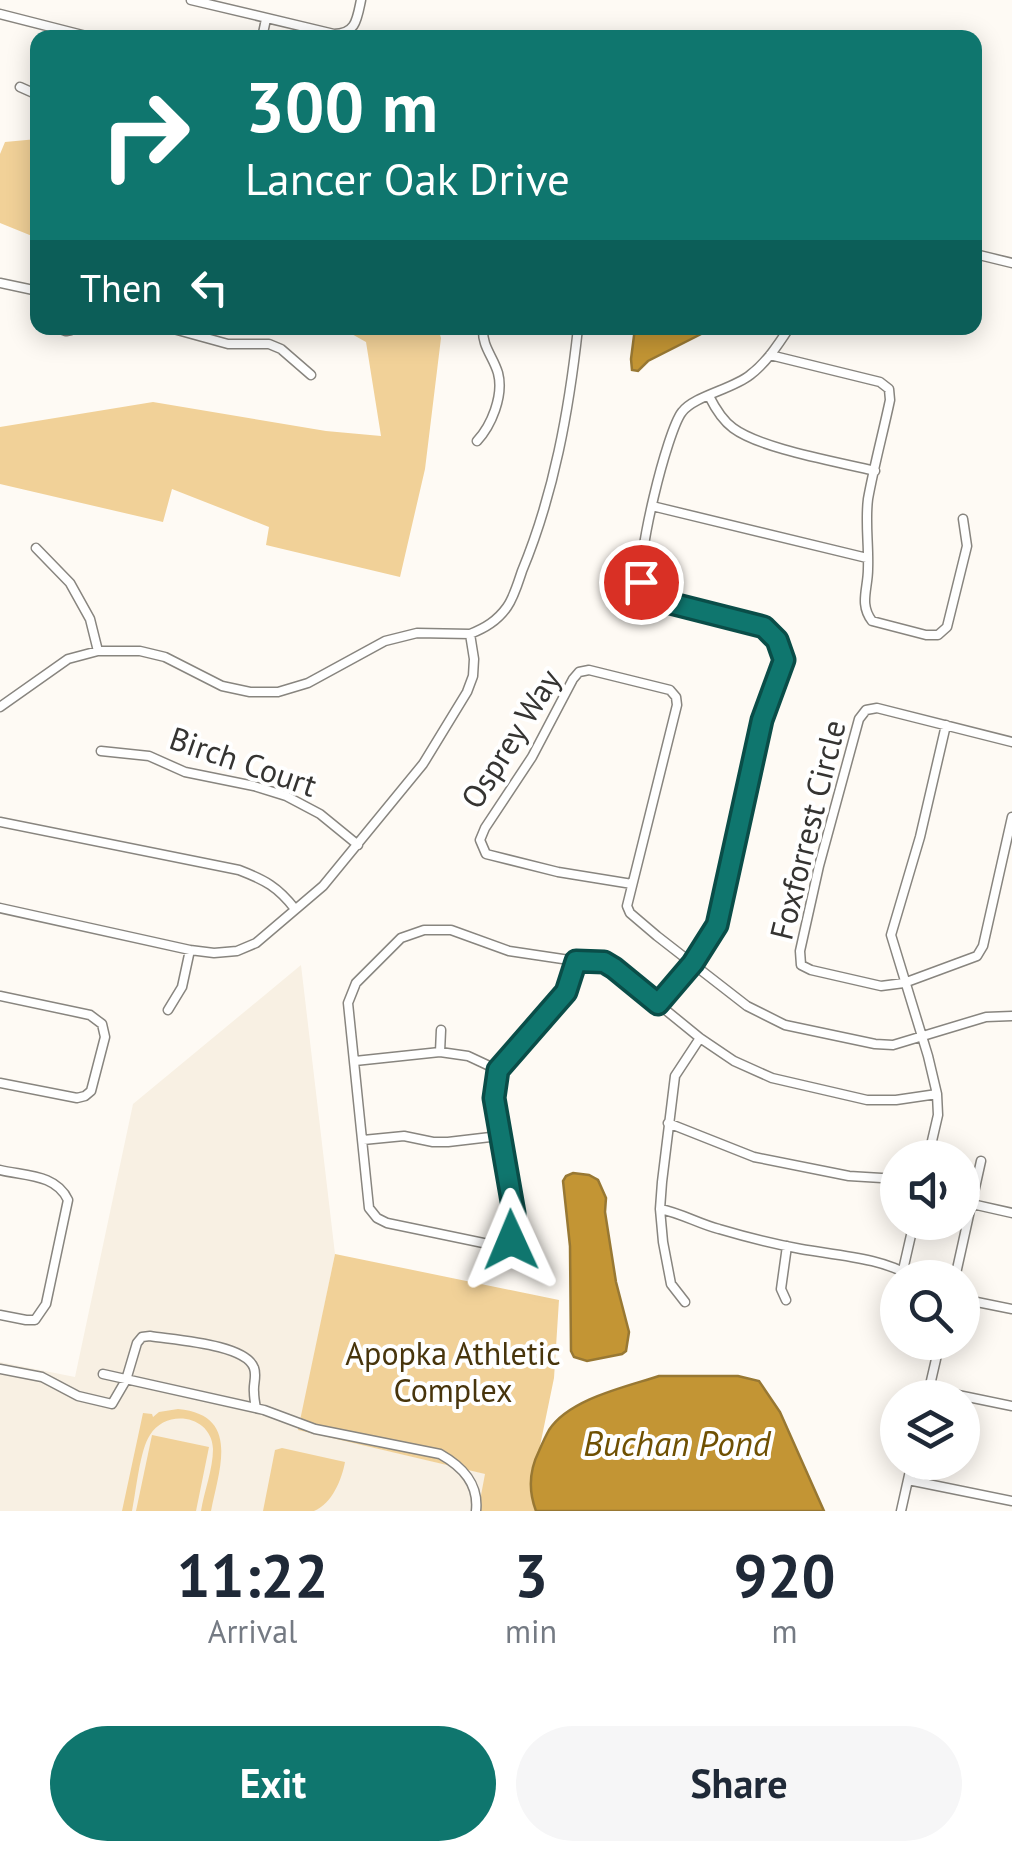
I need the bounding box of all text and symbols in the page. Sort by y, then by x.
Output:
text: 300 m [245,61,438,151]
icon: right [80,70,210,200]
text: Lancer Oak Drive [245,149,570,207]
icon: left [182,260,237,315]
text: Then [80,263,162,312]
pin [599,540,684,625]
icon: arrive [614,555,669,610]
street label: Osprey Way [451,661,570,816]
street label: Foxforrest Circle [759,715,855,944]
street label: Birch Court [164,716,323,806]
map controls [880,1140,980,1480]
button: sound [880,1140,980,1240]
position arrow [459,1188,563,1292]
button: search [880,1260,980,1360]
park label: Apopka Athletic Complex [345,1332,561,1411]
button: layers [880,1380,980,1480]
water label: Buchan Pond [583,1420,772,1466]
text: 11:22 [176,1536,329,1614]
text: 3 [514,1536,548,1614]
text: 920 [734,1536,836,1614]
text: Arrival [208,1610,297,1652]
text: min [505,1610,557,1652]
text: m [772,1610,798,1652]
button: Exit [50,1726,496,1841]
button: Share [516,1726,962,1841]

